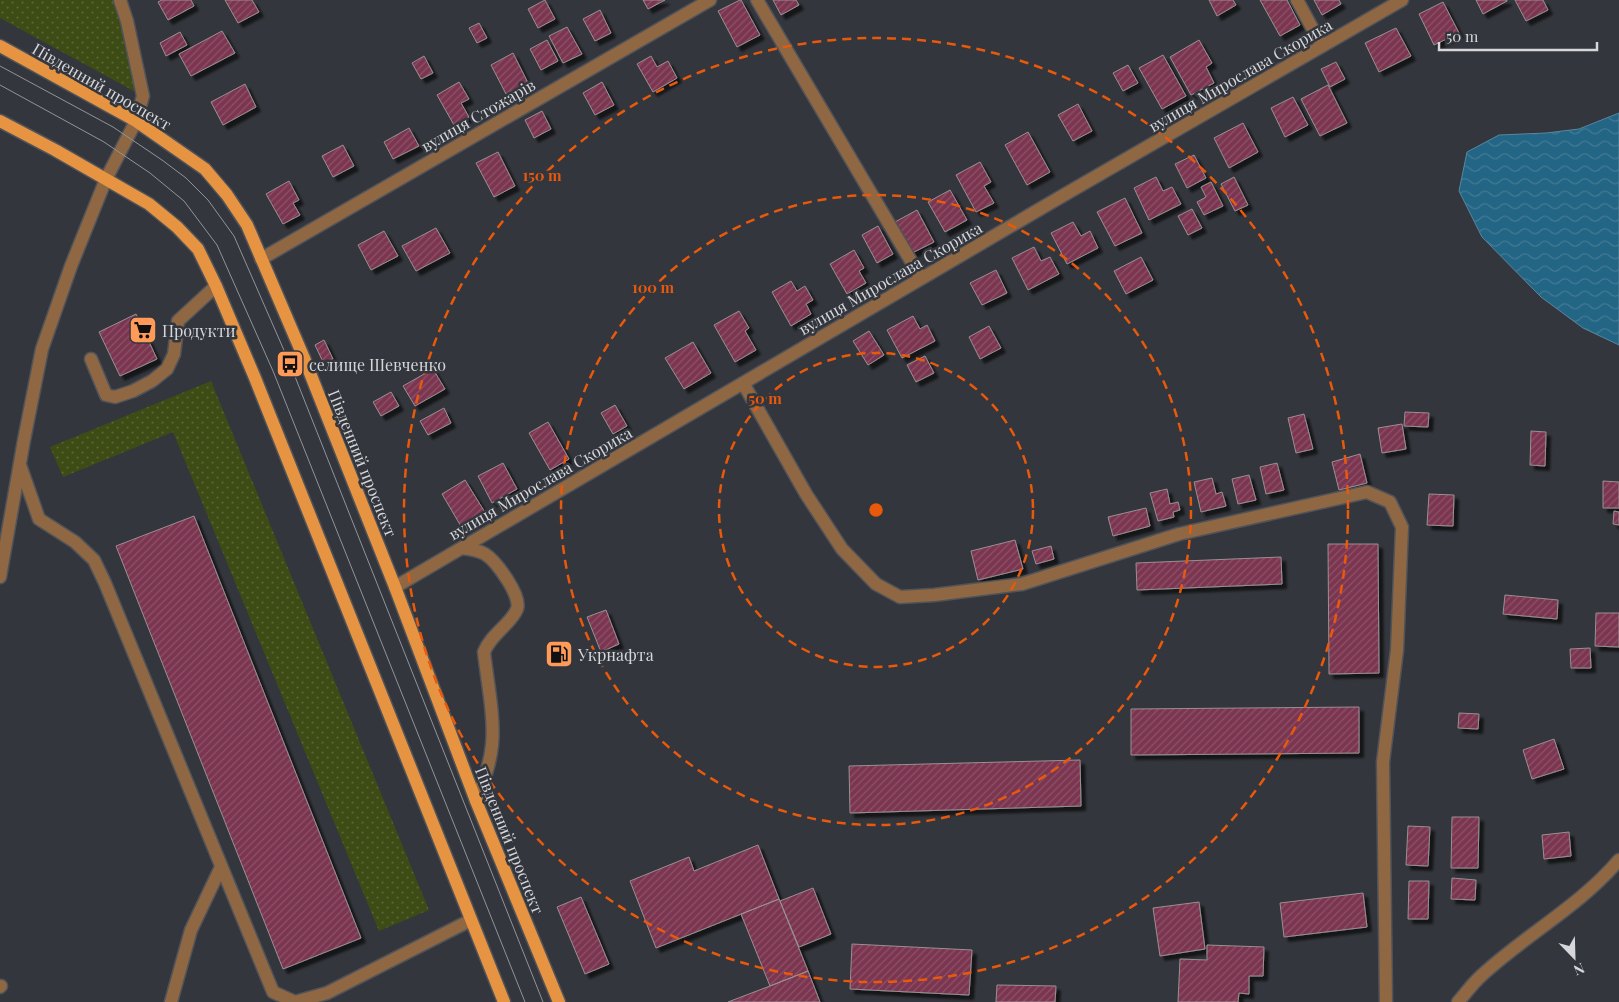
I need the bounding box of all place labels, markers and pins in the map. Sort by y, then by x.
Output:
supermarket icon: Продукти [128,315,158,345]
place label: Продукти [162,320,236,341]
bus stop icon: селище Шевченко [275,349,305,379]
place label: селище Шевченко [309,354,446,375]
centre of rings [867,501,885,519]
fuel station icon: Укрнафта [544,639,574,669]
place label: Укрнафта [577,644,654,665]

